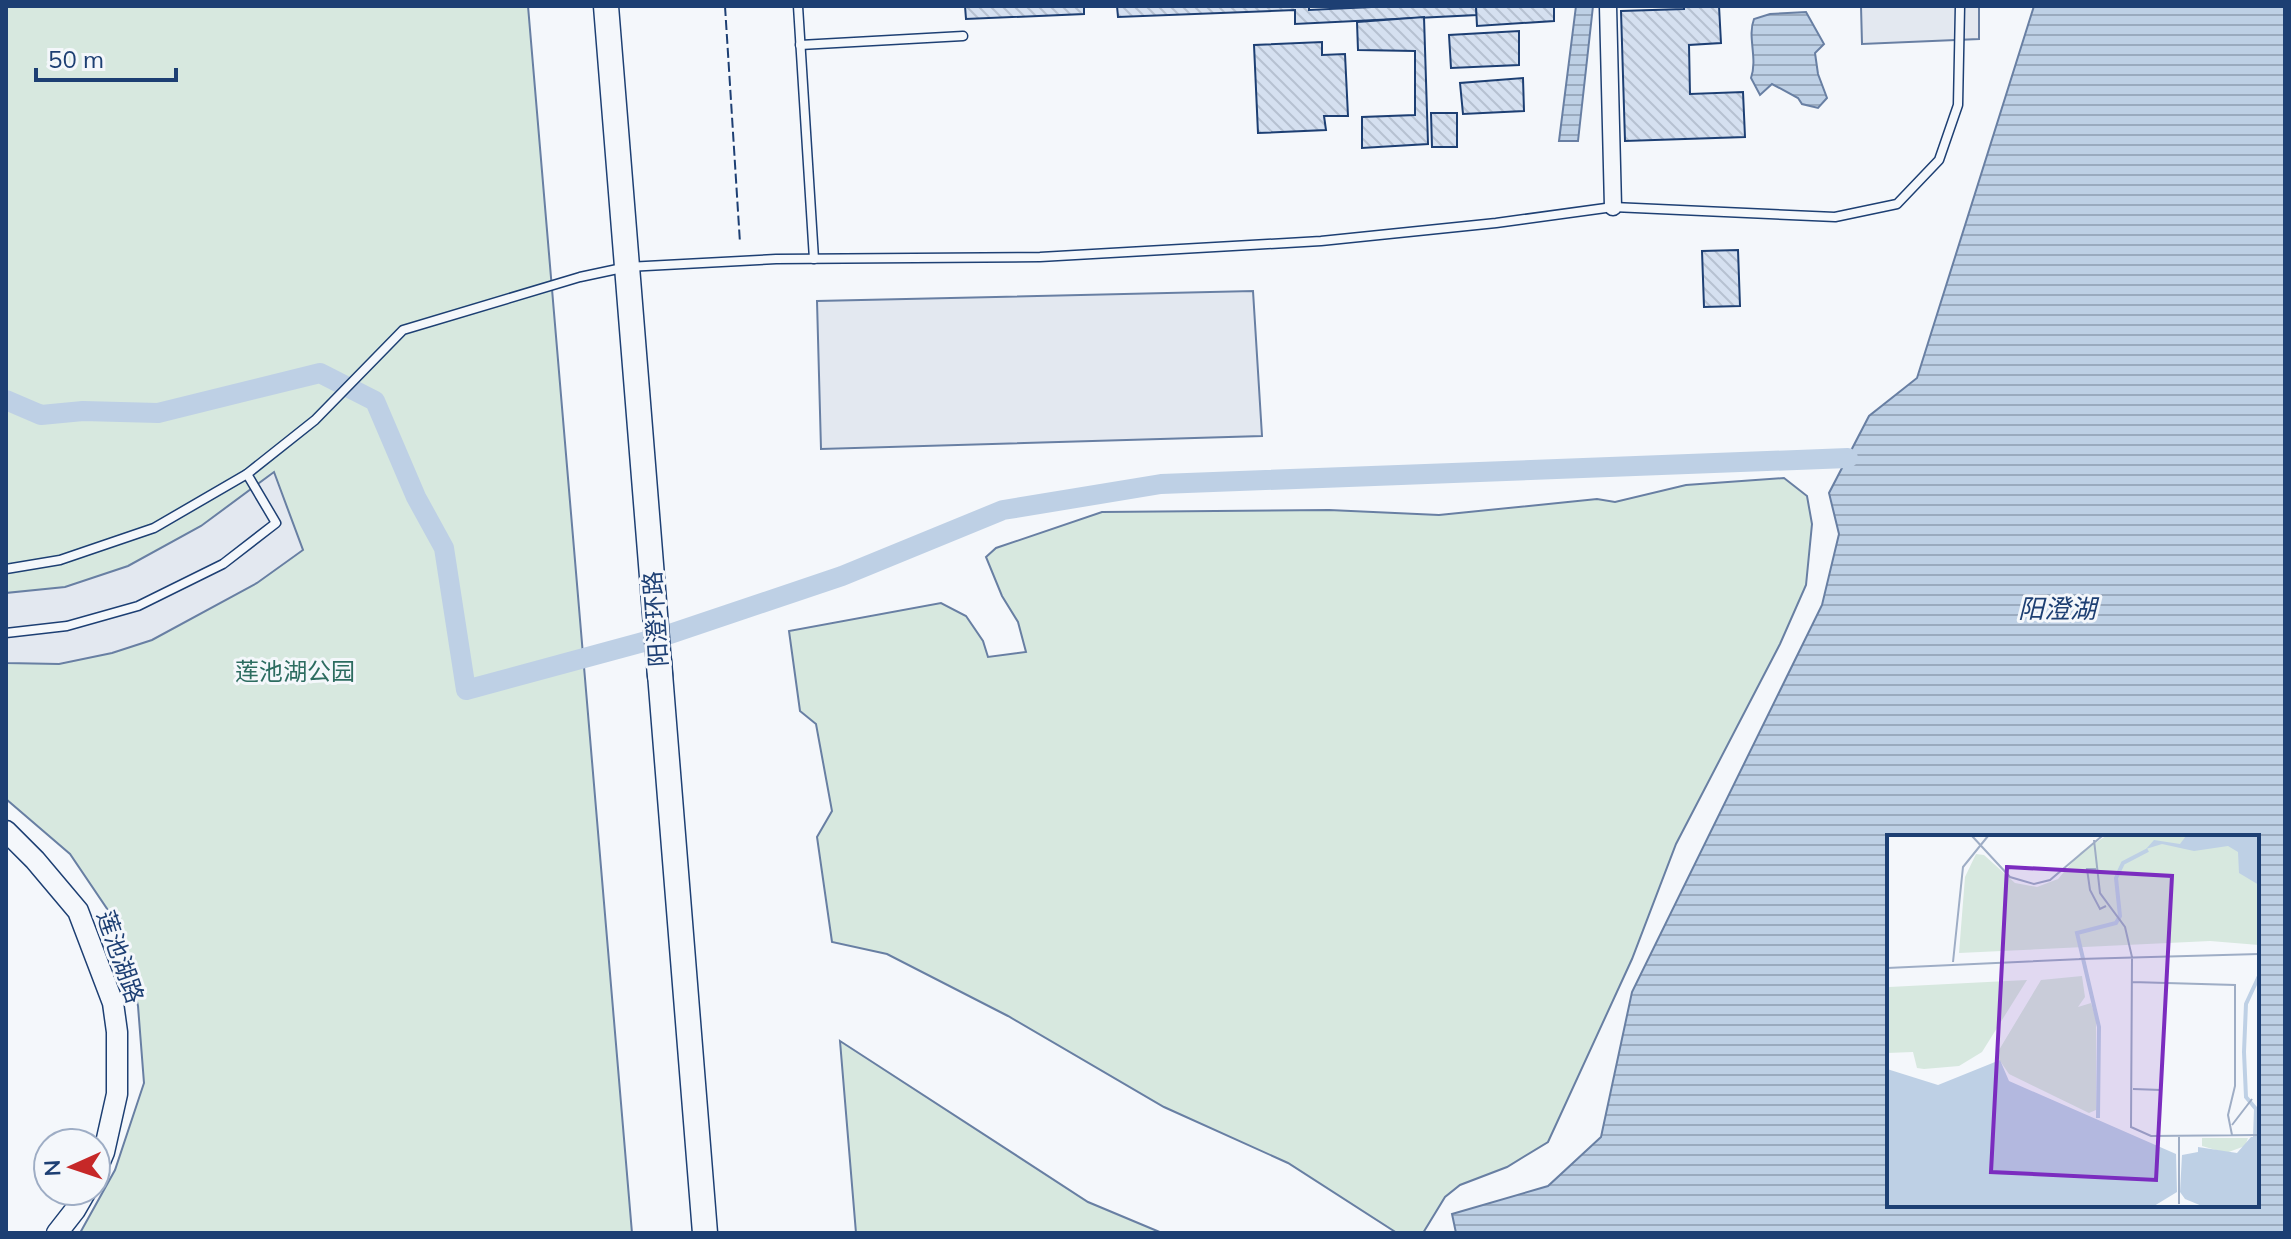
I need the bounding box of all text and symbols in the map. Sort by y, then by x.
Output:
scale bar [36,32,176,82]
text: 50 m [48,44,104,74]
street label: 阳澄环路 [637,570,673,668]
water label: 阳澄湖 [2018,592,2100,625]
park label: 莲池湖公园 [235,656,355,686]
inset map [1887,835,2259,1207]
street label: 莲池湖路 [91,906,151,1007]
north arrow [32,1127,112,1207]
text: N [38,1159,66,1177]

